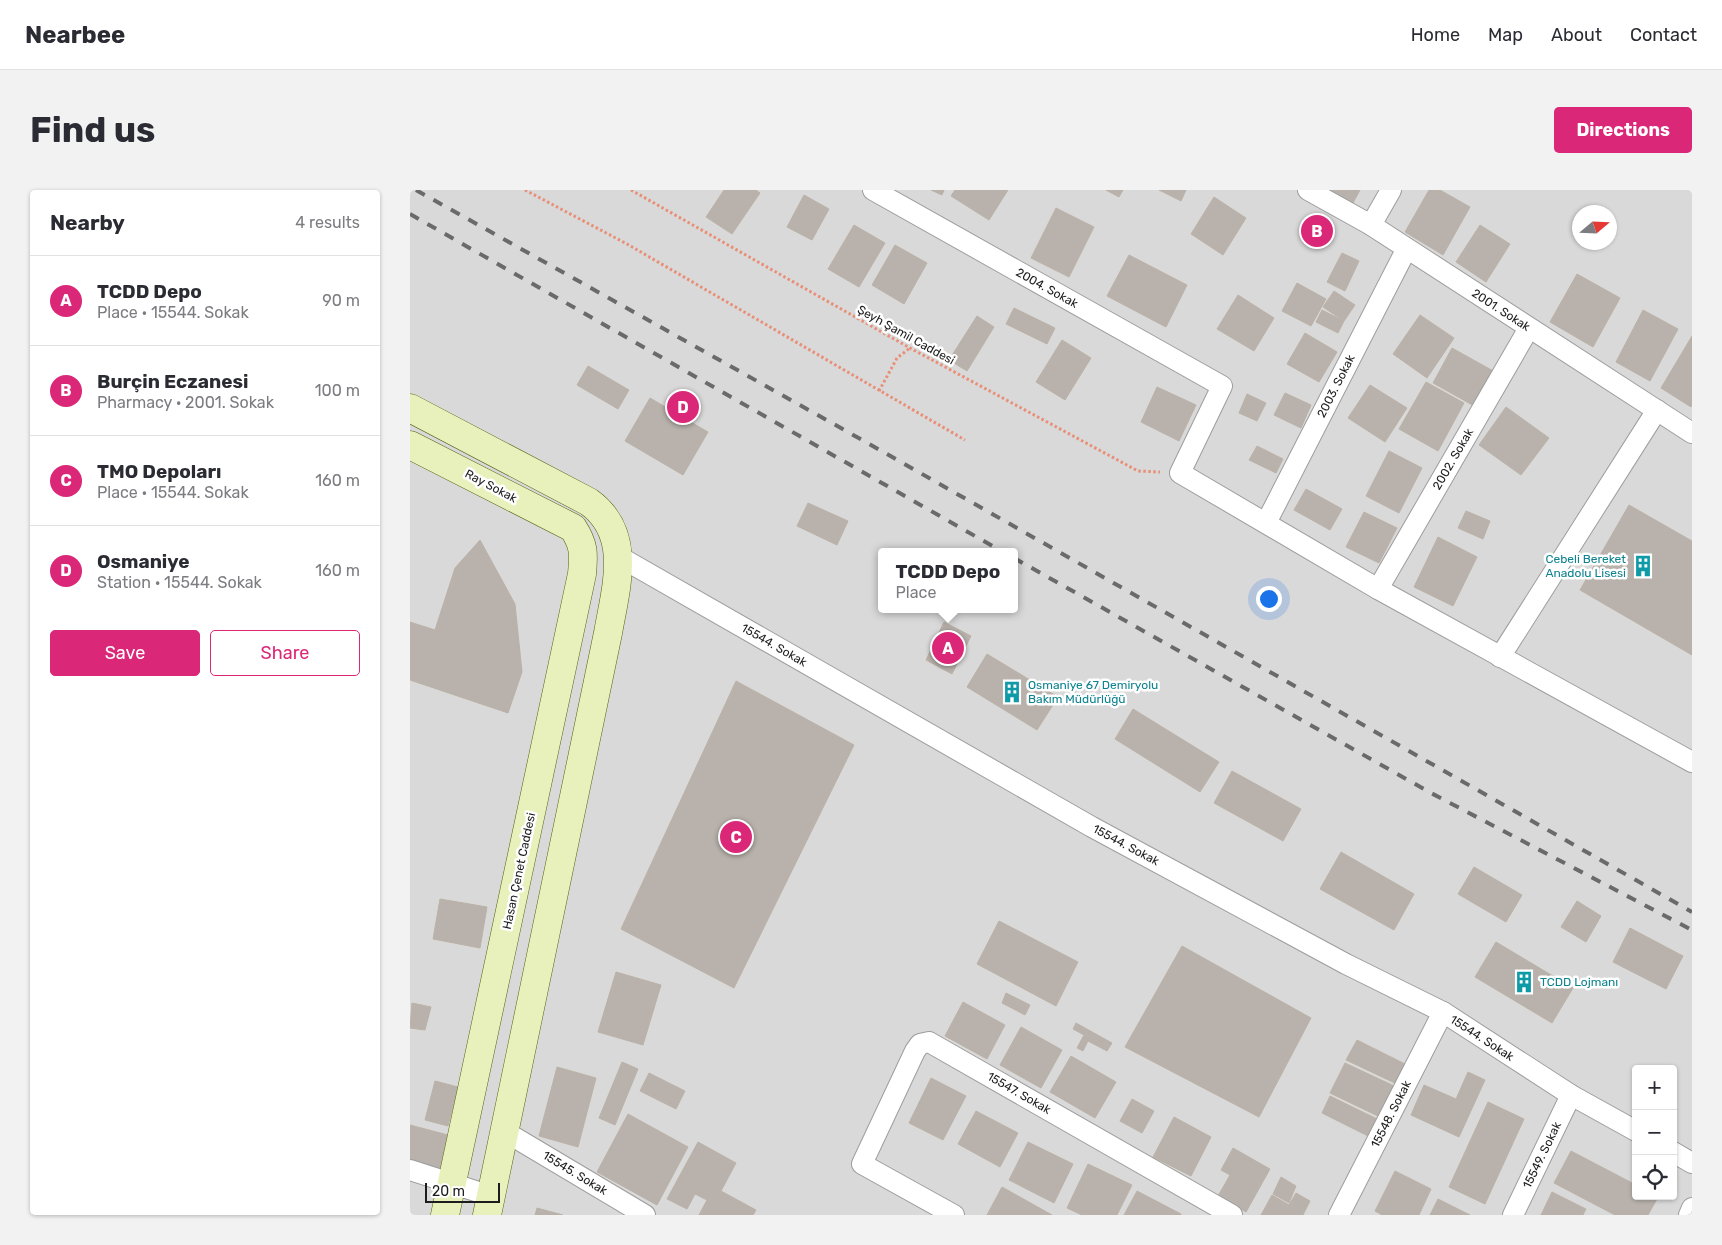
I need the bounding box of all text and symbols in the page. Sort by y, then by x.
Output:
text: Nearbee [25,21,125,49]
text: Home [1411,24,1460,46]
text: Map [1488,24,1523,46]
text: About [1551,24,1602,46]
text: Contact [1630,24,1697,46]
button: Directions [1554,107,1692,153]
text: Find us [30,109,155,151]
north arrow [1572,205,1617,250]
text: Nearby [50,210,125,235]
pin: B [1301,212,1333,250]
text: 4 results [295,213,360,232]
street label: 2004. Sokak [1014,265,1081,311]
text: TCDD Depo [97,280,202,303]
street label: 2001. Sokak [1469,286,1533,334]
text: A [60,291,72,310]
text: 90 m [322,291,360,310]
street label: Şeyh Şamil Caddesi [855,302,957,368]
text: Place · 15544. Sokak [97,303,249,322]
street label: 2003. Sokak [1314,351,1358,420]
text: Burçin Eczanesi [97,370,248,393]
text: B [60,381,72,400]
text: 100 m [315,381,360,400]
pin: D [667,388,699,426]
text: Pharmacy · 2001. Sokak [97,393,274,412]
street label: 2002. Sokak [1430,425,1477,492]
text: TMO Depoları [97,460,221,483]
street label: Ray Sokak [463,466,520,506]
text: C [60,471,72,490]
text: 160 m [315,471,360,490]
text: Place · 15544. Sokak [97,483,249,502]
popup [878,548,1018,613]
text: Osmaniye [97,550,190,573]
place label: Cebeli Bereket Anadolu Lisesi [1545,552,1626,580]
building icon: Cebeli Bereket Anadolu Lisesi [1630,553,1656,579]
text: TCDD Depo [896,560,1000,583]
text: D [60,561,72,580]
text: 160 m [315,561,360,580]
text: Station · 15544. Sokak [97,573,262,592]
text: Place [896,583,936,602]
your location [1256,586,1282,612]
street label: 15544. Sokak [739,621,810,670]
pin: A [932,629,964,667]
button: Save [50,630,200,676]
button: Share [210,630,360,676]
place label: Osmaniye 67 Demiryolu Bakım Müdürlüğü [1028,678,1158,706]
building icon: Osmaniye 67 Demiryolu Bakım Müdürlüğü [999,679,1025,705]
street label: Hasan Çenet Caddesi [500,811,538,931]
pin: C [720,818,752,856]
street label: 15544. Sokak [1090,822,1162,869]
building icon: TCDD Lojmanı [1511,969,1537,995]
place label: TCDD Lojmanı [1540,975,1618,989]
street label: 15544. Sokak [1447,1012,1517,1064]
map controls [1632,1065,1677,1200]
button: + [1632,1065,1677,1110]
street label: 15547. Sokak [985,1069,1054,1117]
street label: 15548. Sokak [1368,1077,1414,1150]
button: − [1632,1110,1677,1155]
street label: 15549. Sokak [1520,1119,1564,1191]
street label: 15545. Sokak [540,1148,611,1198]
button: locate [1632,1155,1677,1200]
scale bar [425,1180,500,1203]
text: 20 m [432,1183,465,1200]

